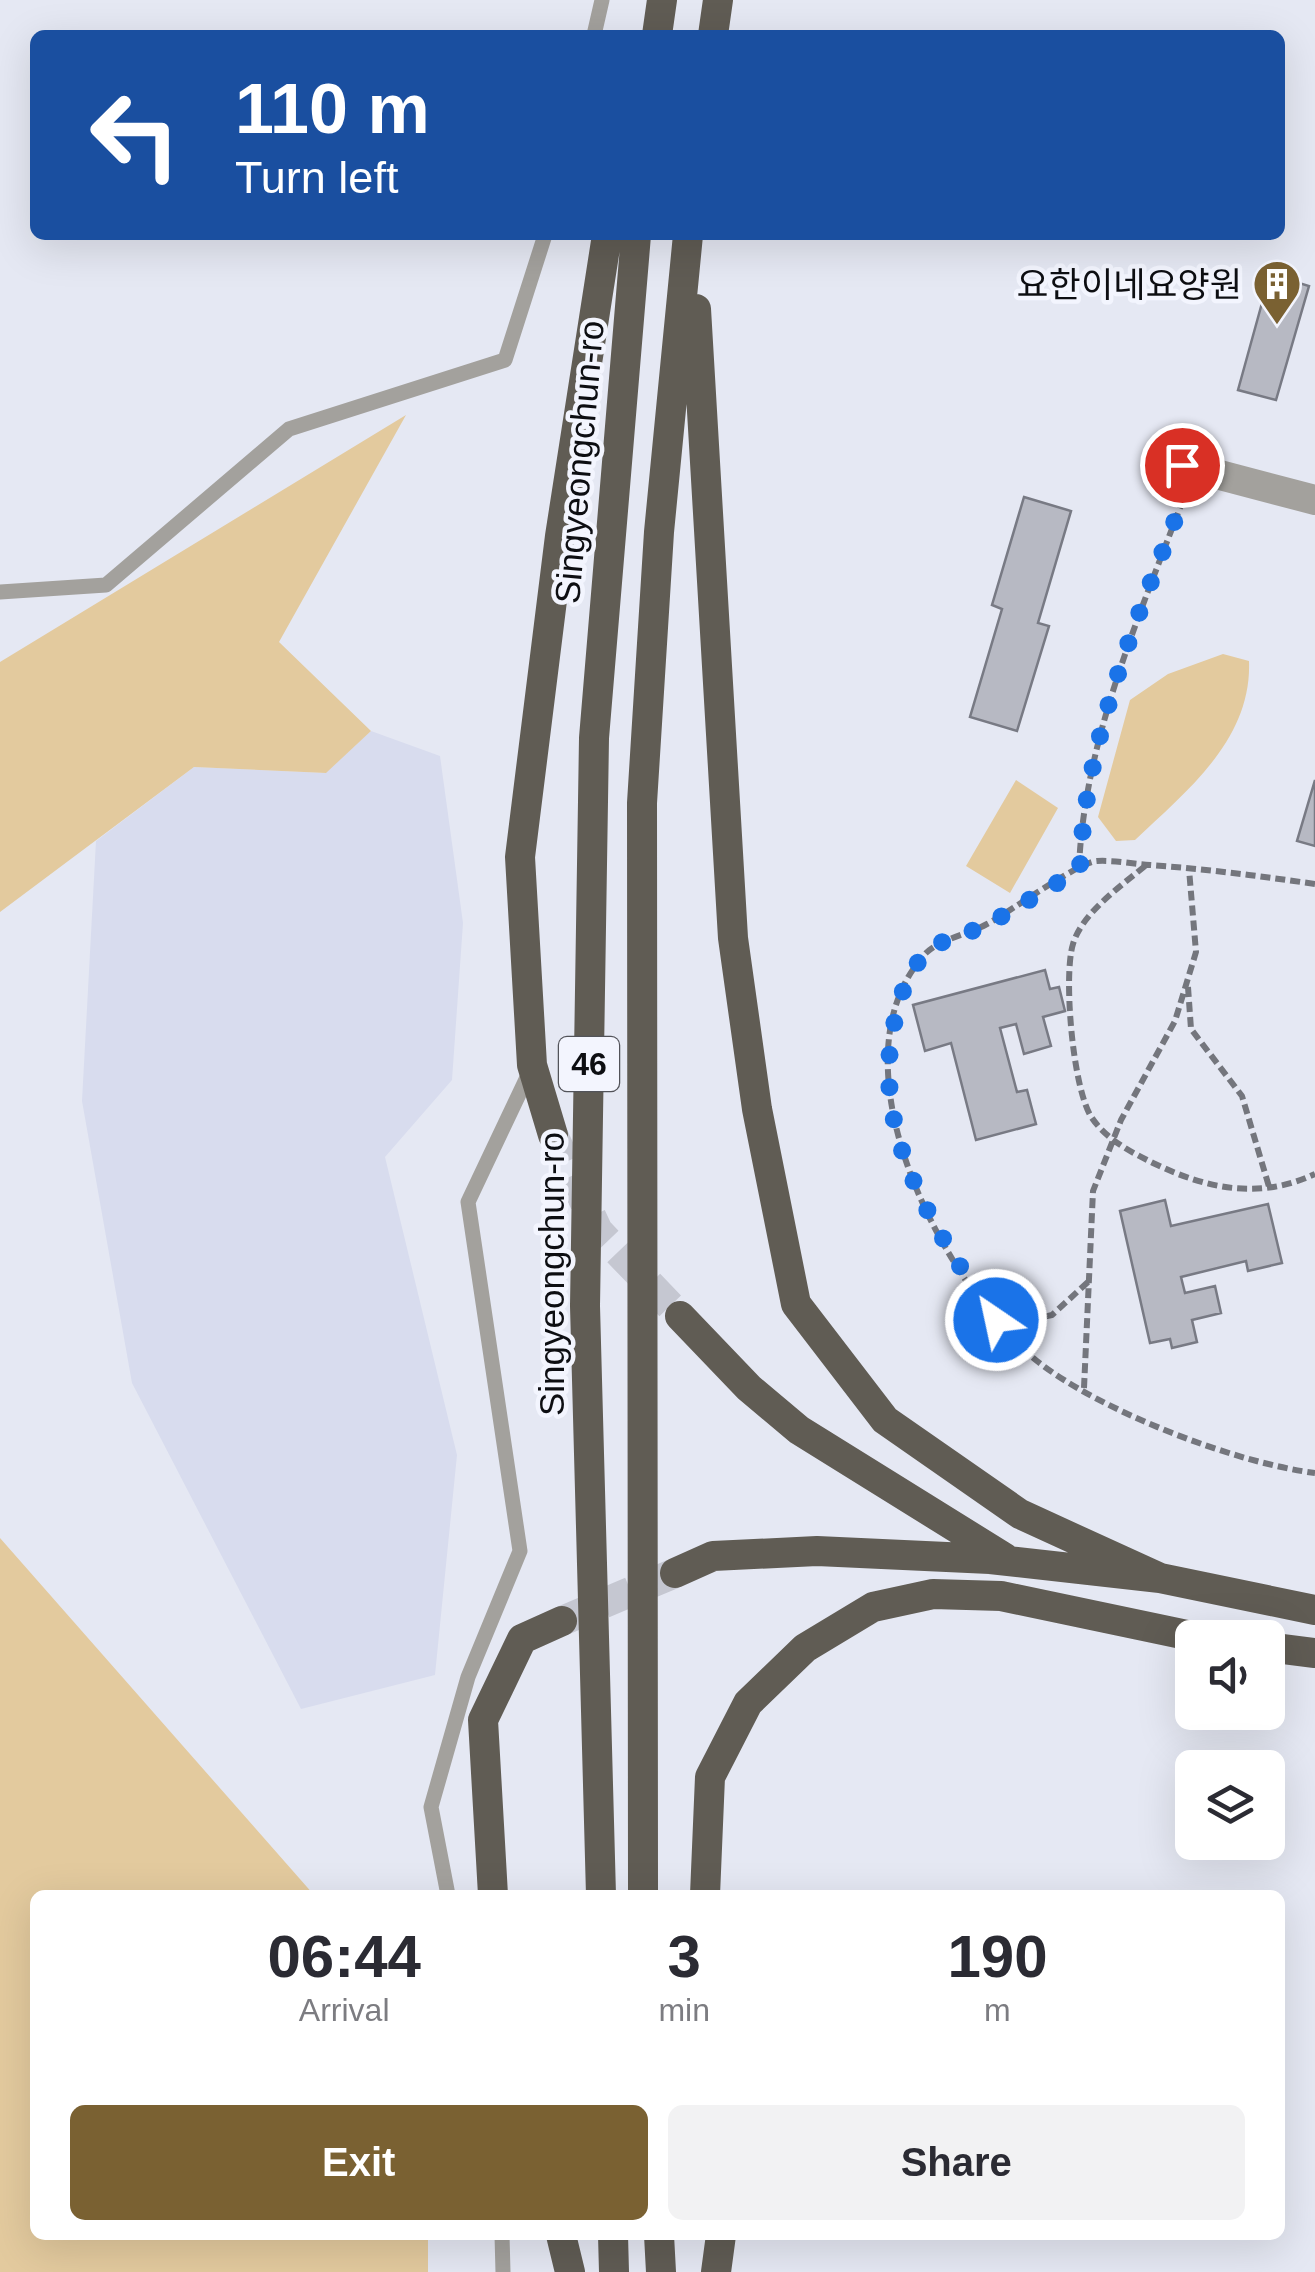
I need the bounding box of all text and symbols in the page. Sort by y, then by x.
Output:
icon: left [70,70,200,200]
text: 110 m [235,70,430,148]
text: Turn left [235,152,398,203]
building icon: 요한이네요양원 [1251,258,1303,326]
place label: 요한이네요양원 [1017,265,1242,304]
street label: Singyeongchun-ro [547,319,611,605]
pin [1140,423,1225,508]
icon: arrive [1155,438,1210,493]
road number: 46 [559,1037,619,1091]
street label: Singyeongchun-ro [532,1132,571,1416]
position arrow [944,1268,1048,1372]
map controls [1175,1620,1285,1860]
button: sound [1175,1620,1285,1730]
button: layers [1175,1750,1285,1860]
text: 06:44 [267,1923,421,1990]
text: 3 [667,1923,701,1990]
text: 190 [947,1923,1048,1990]
text: Arrival [299,1992,390,2028]
text: min [658,1992,710,2028]
text: m [984,1992,1011,2028]
button: Exit [70,2105,648,2220]
button: Share [668,2105,1245,2220]

